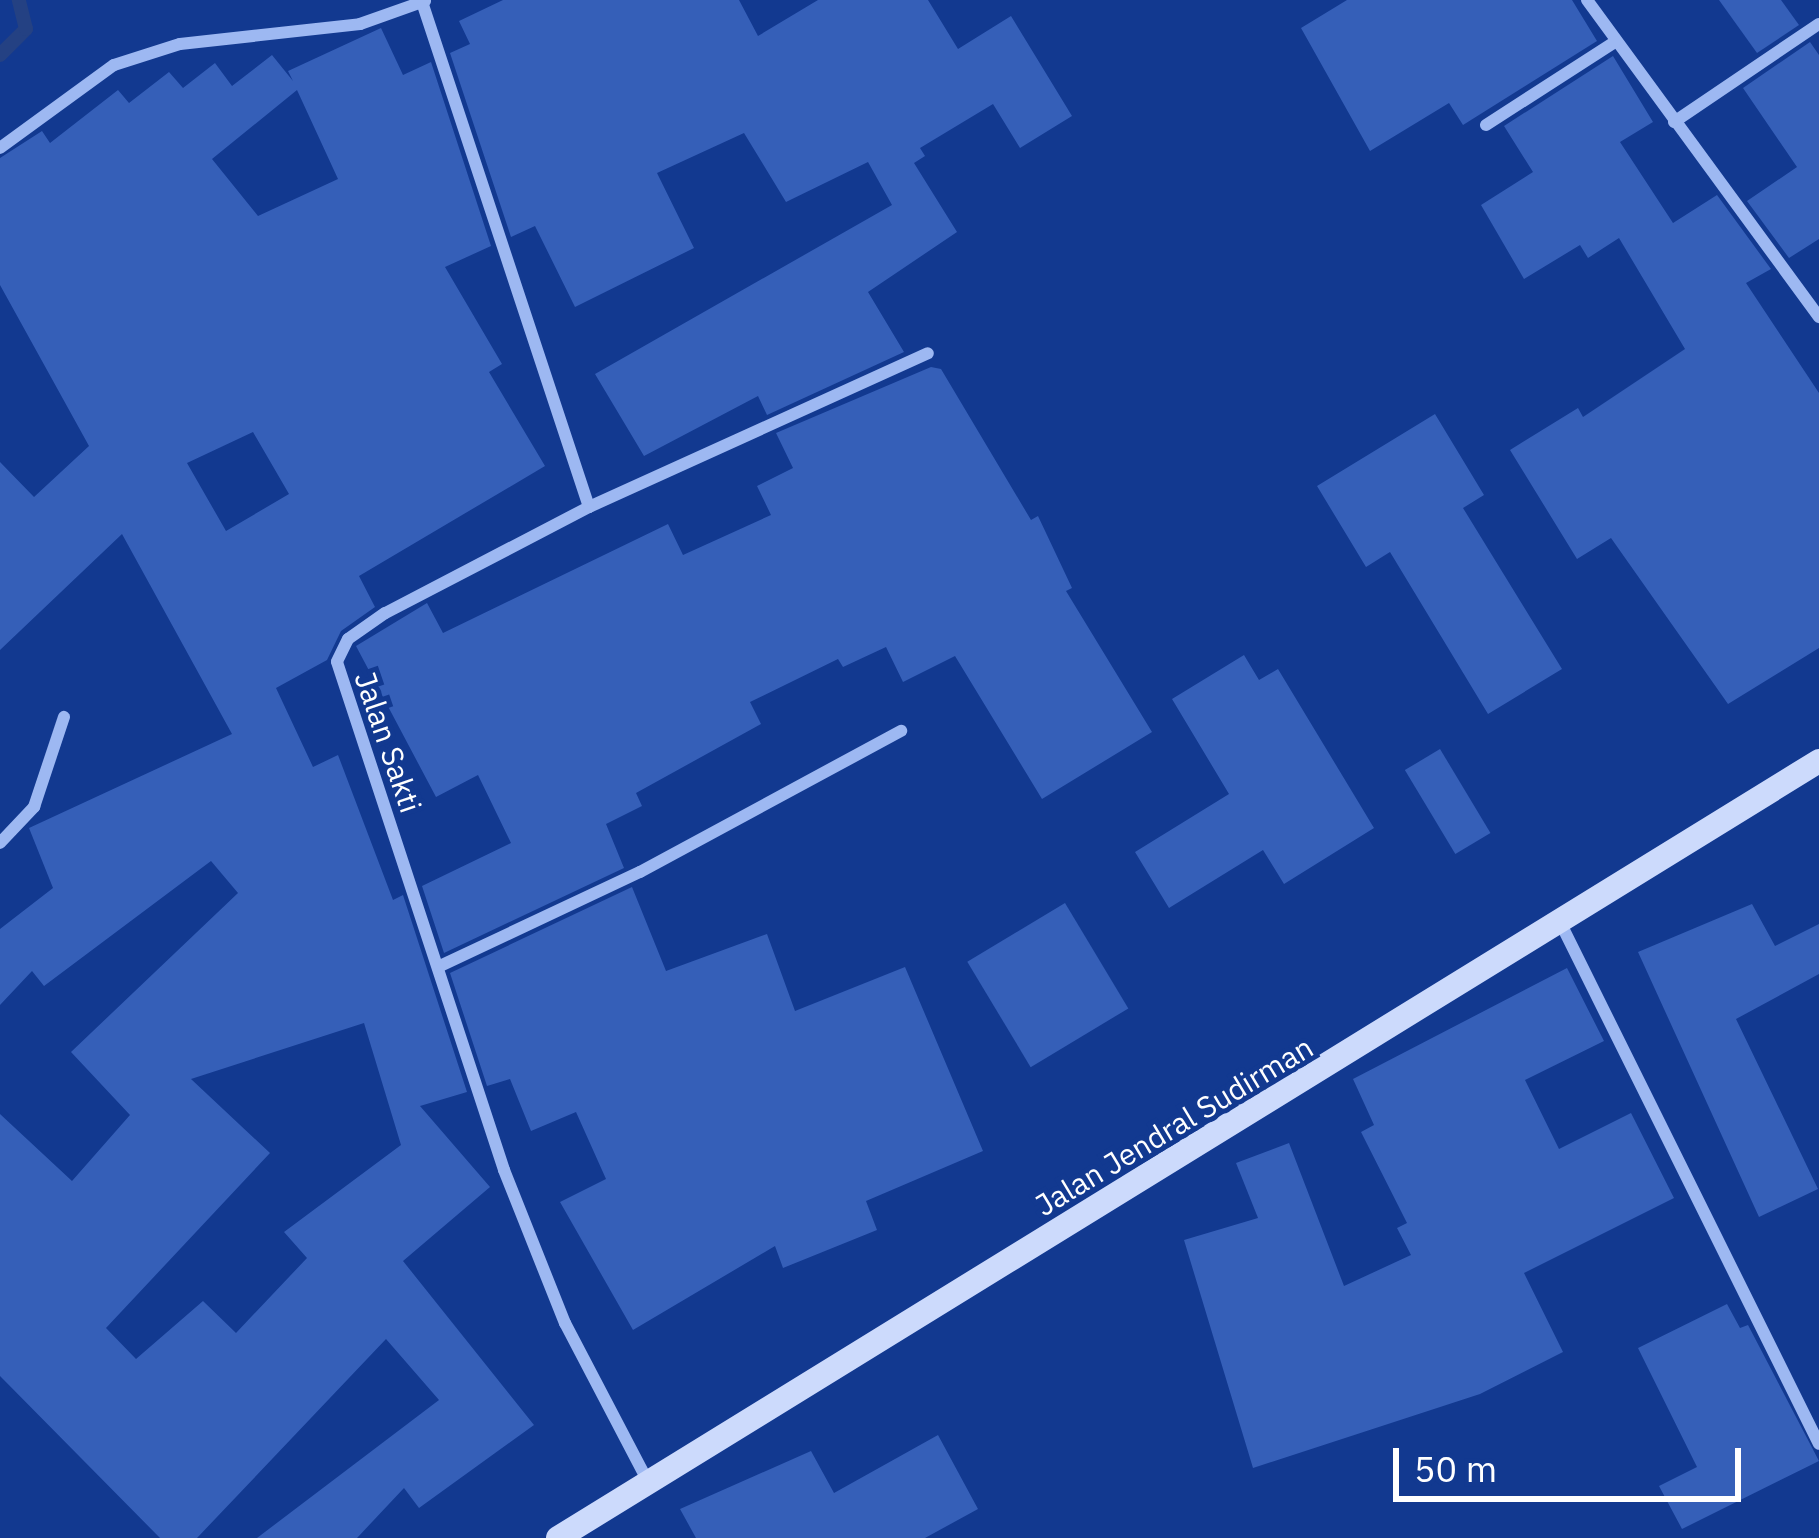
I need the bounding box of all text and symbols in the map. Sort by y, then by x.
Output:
street label: Jalan Sakti [347,667,429,817]
street label: Jalan Jendral Sudirman [1029,1029,1319,1223]
scale bar [1399,1424,1747,1498]
text: 50 m [1414,1445,1497,1492]

